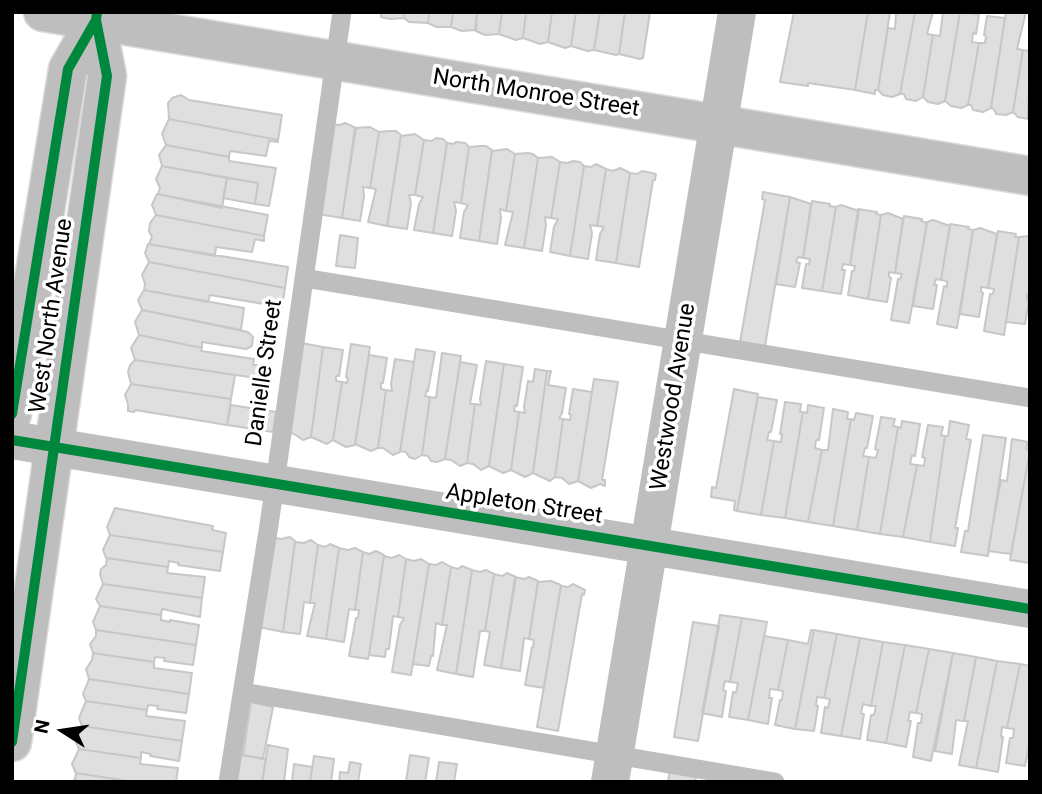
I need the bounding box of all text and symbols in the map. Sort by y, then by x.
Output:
street label: North Monroe Street [431,64,641,124]
street label: West North Avenue [25,217,79,415]
street label: Danielle Street [241,298,289,448]
street label: Westwood Avenue [646,301,702,493]
street label: Appleton Street [444,479,604,531]
north arrow [28,696,98,766]
text: N [29,718,55,735]

